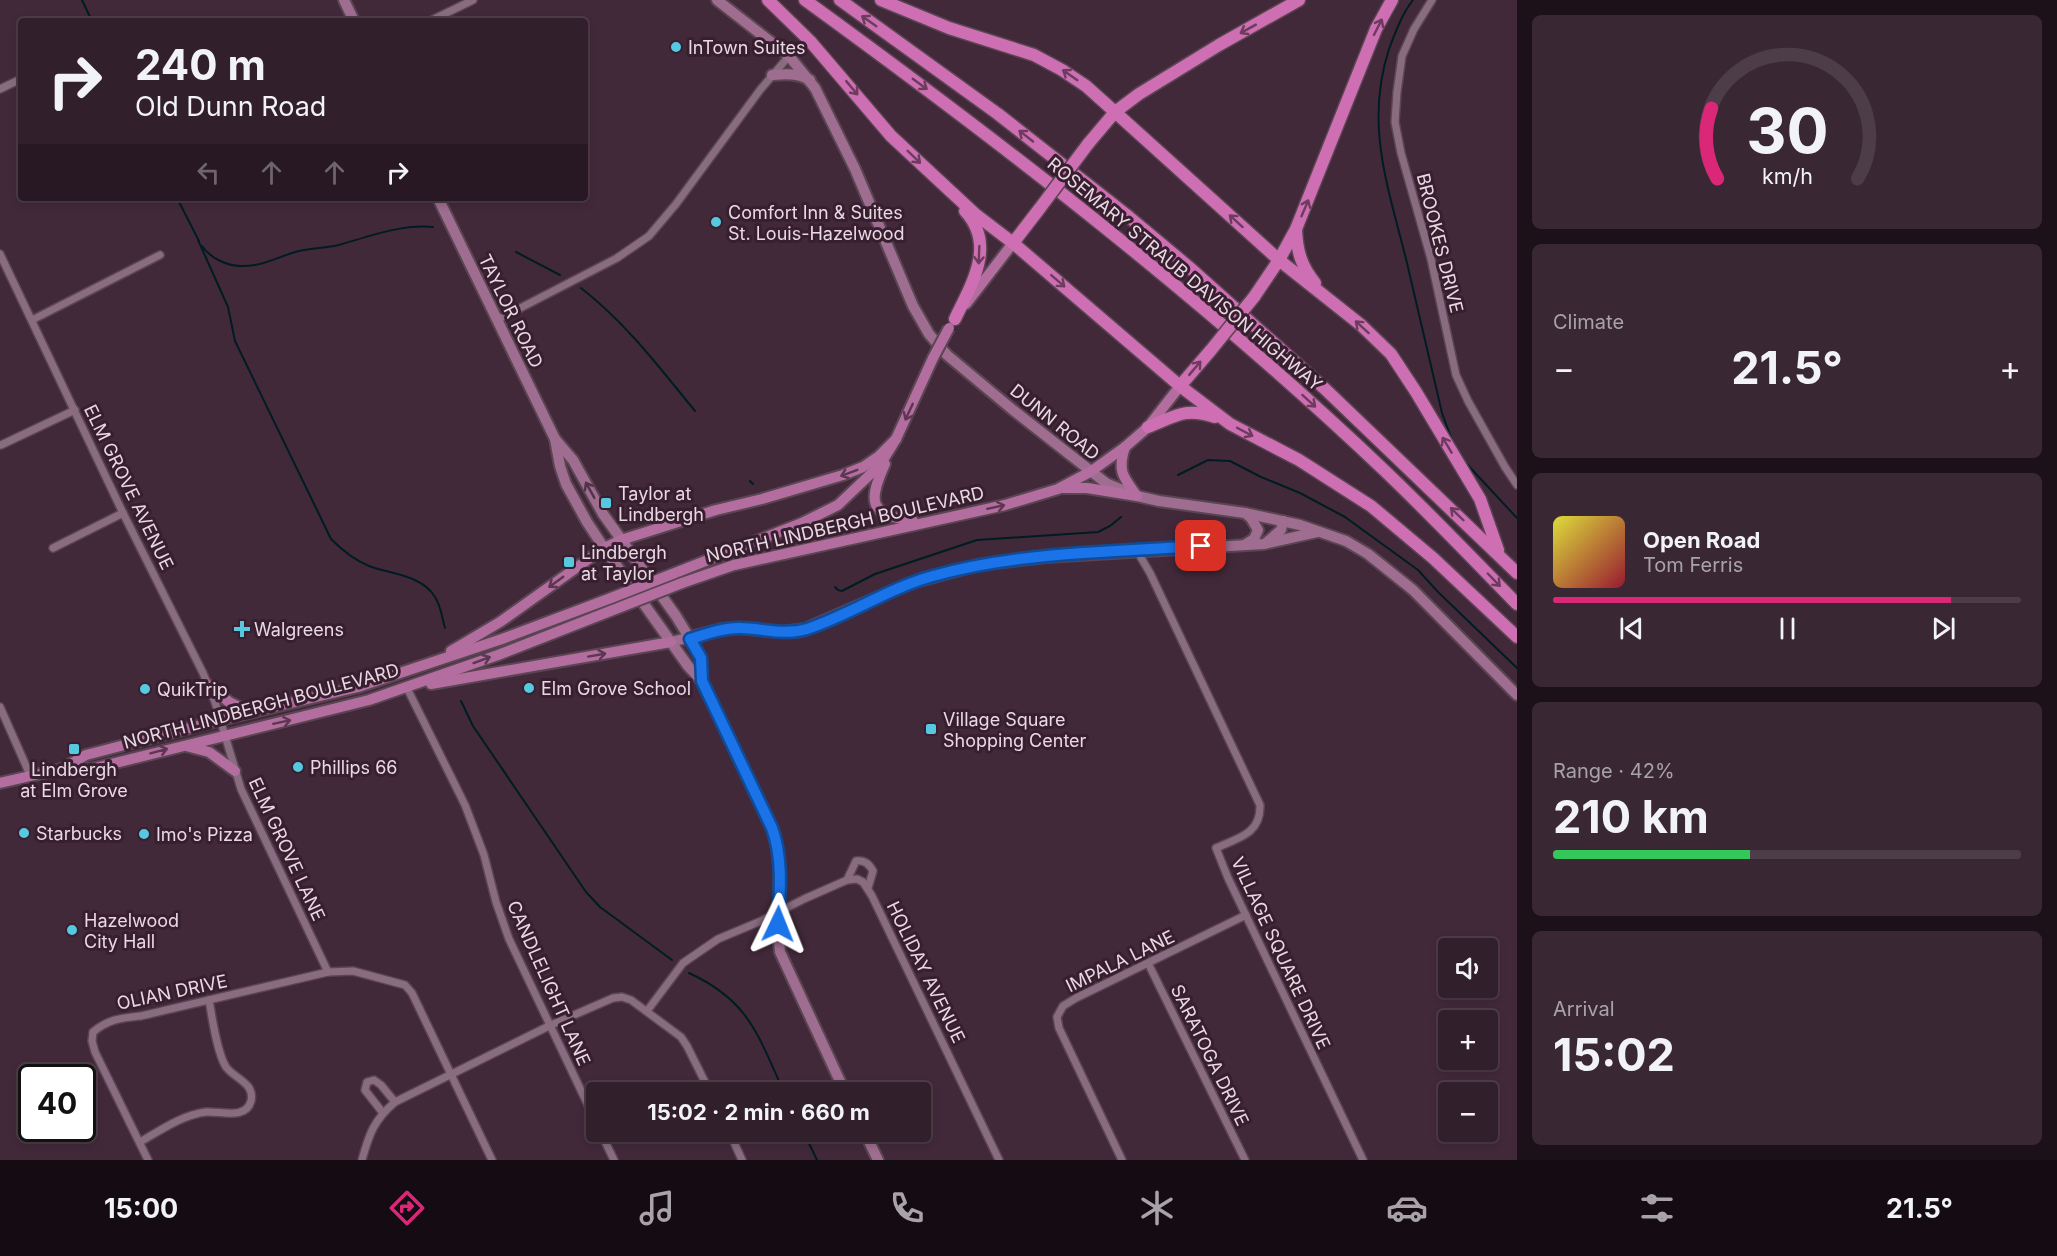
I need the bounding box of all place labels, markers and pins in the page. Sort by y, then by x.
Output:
place label: InTown Suites [688,37,806,58]
marker: InTown Suites [669,40,683,54]
place label: Comfort Inn & Suites St. Louis-Hazelwood [728,202,904,244]
marker: Comfort Inn & Suites St. Louis-Hazelwood [709,215,723,229]
place label: Taylor at Lindbergh [618,483,704,525]
marker: Taylor at Lindbergh [599,496,613,510]
pin [1175,520,1226,571]
place label: Lindbergh at Taylor [581,542,667,584]
marker: Lindbergh at Taylor [562,555,576,569]
place label: Walgreens [254,619,344,640]
marker: Walgreens [235,622,249,636]
place label: Elm Grove School [541,678,691,699]
place label: QuikTrip [157,679,228,700]
marker: Elm Grove School [522,681,536,695]
marker: QuikTrip [138,682,152,696]
place label: Village Square Shopping Center [943,709,1087,751]
marker: Village Square Shopping Center [924,722,938,736]
marker: Lindbergh at Elm Grove [67,742,81,756]
place label: Phillips 66 [310,757,398,778]
place label: Lindbergh at Elm Grove [20,759,128,801]
marker: Phillips 66 [291,760,305,774]
place label: Starbucks [36,823,122,844]
place label: Imo's Pizza [156,824,253,845]
marker: Starbucks [17,826,31,840]
marker: Imo's Pizza [137,827,151,841]
place label: Hazelwood City Hall [84,910,179,952]
marker: Hazelwood City Hall [65,923,79,937]

